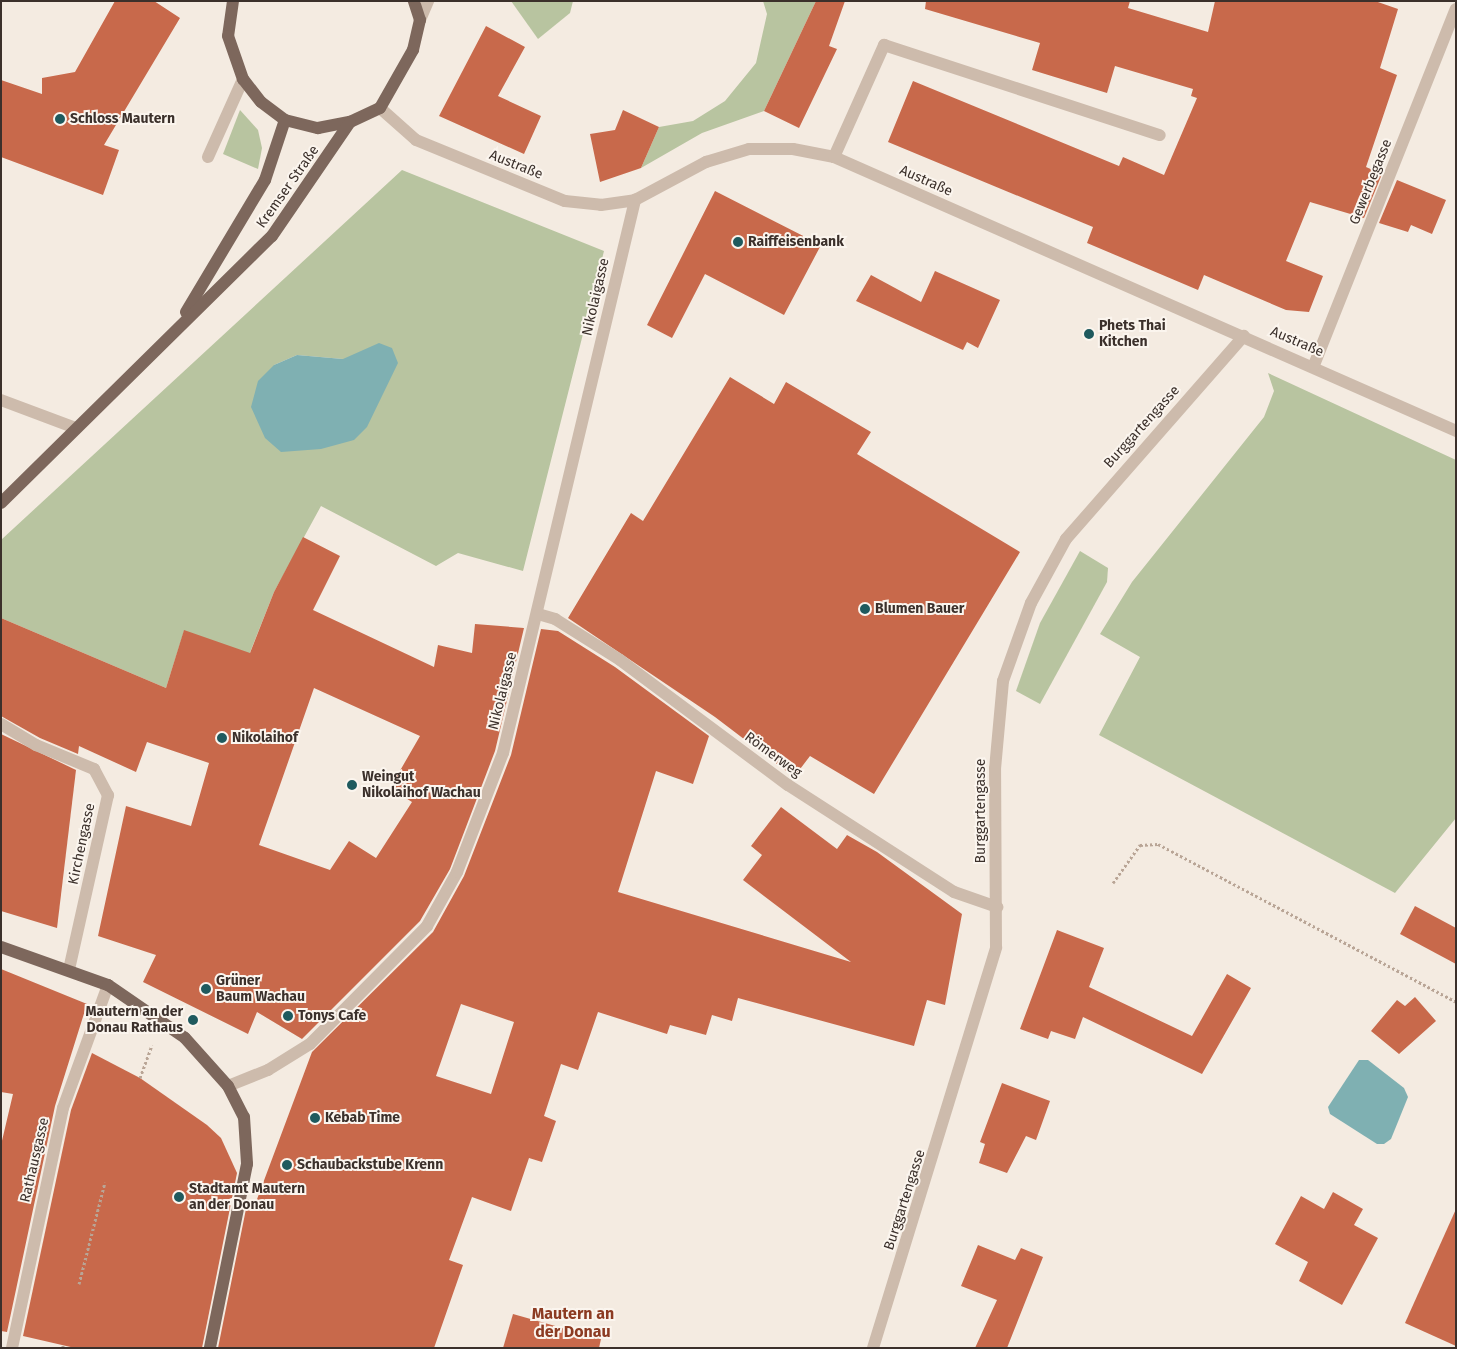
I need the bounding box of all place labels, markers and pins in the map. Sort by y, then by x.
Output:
place label: Schloss Mautern [70,111,175,127]
marker: Schloss Mautern [54,113,66,125]
place label: Raiffeisenbank [748,234,844,250]
marker: Raiffeisenbank [732,236,744,248]
place label: Phets Thai Kitchen [1099,318,1166,351]
marker: Phets Thai Kitchen [1083,328,1095,340]
place label: Blumen Bauer [875,601,964,617]
marker: Blumen Bauer [859,603,871,615]
place label: Nikolaihof [232,730,298,746]
marker: Nikolaihof [216,732,228,744]
place label: Weingut Nikolaihof Wachau [362,769,481,802]
marker: Weingut Nikolaihof Wachau [346,779,358,791]
place label: Grüner Baum Wachau [216,973,305,1006]
marker: Grüner Baum Wachau [200,983,212,995]
place label: Mautern an der Donau Rathaus [86,1004,183,1036]
place label: Tonys Cafe [298,1008,366,1024]
marker: Tonys Cafe [282,1010,294,1022]
marker: Mautern an der Donau Rathaus [187,1014,199,1026]
place label: Kebab Time [325,1110,400,1126]
marker: Kebab Time [309,1112,321,1124]
place label: Schaubackstube Krenn [297,1157,443,1173]
marker: Schaubackstube Krenn [281,1159,293,1171]
place label: Stadtamt Mautern an der Donau [189,1181,305,1214]
marker: Stadtamt Mautern an der Donau [173,1191,185,1203]

